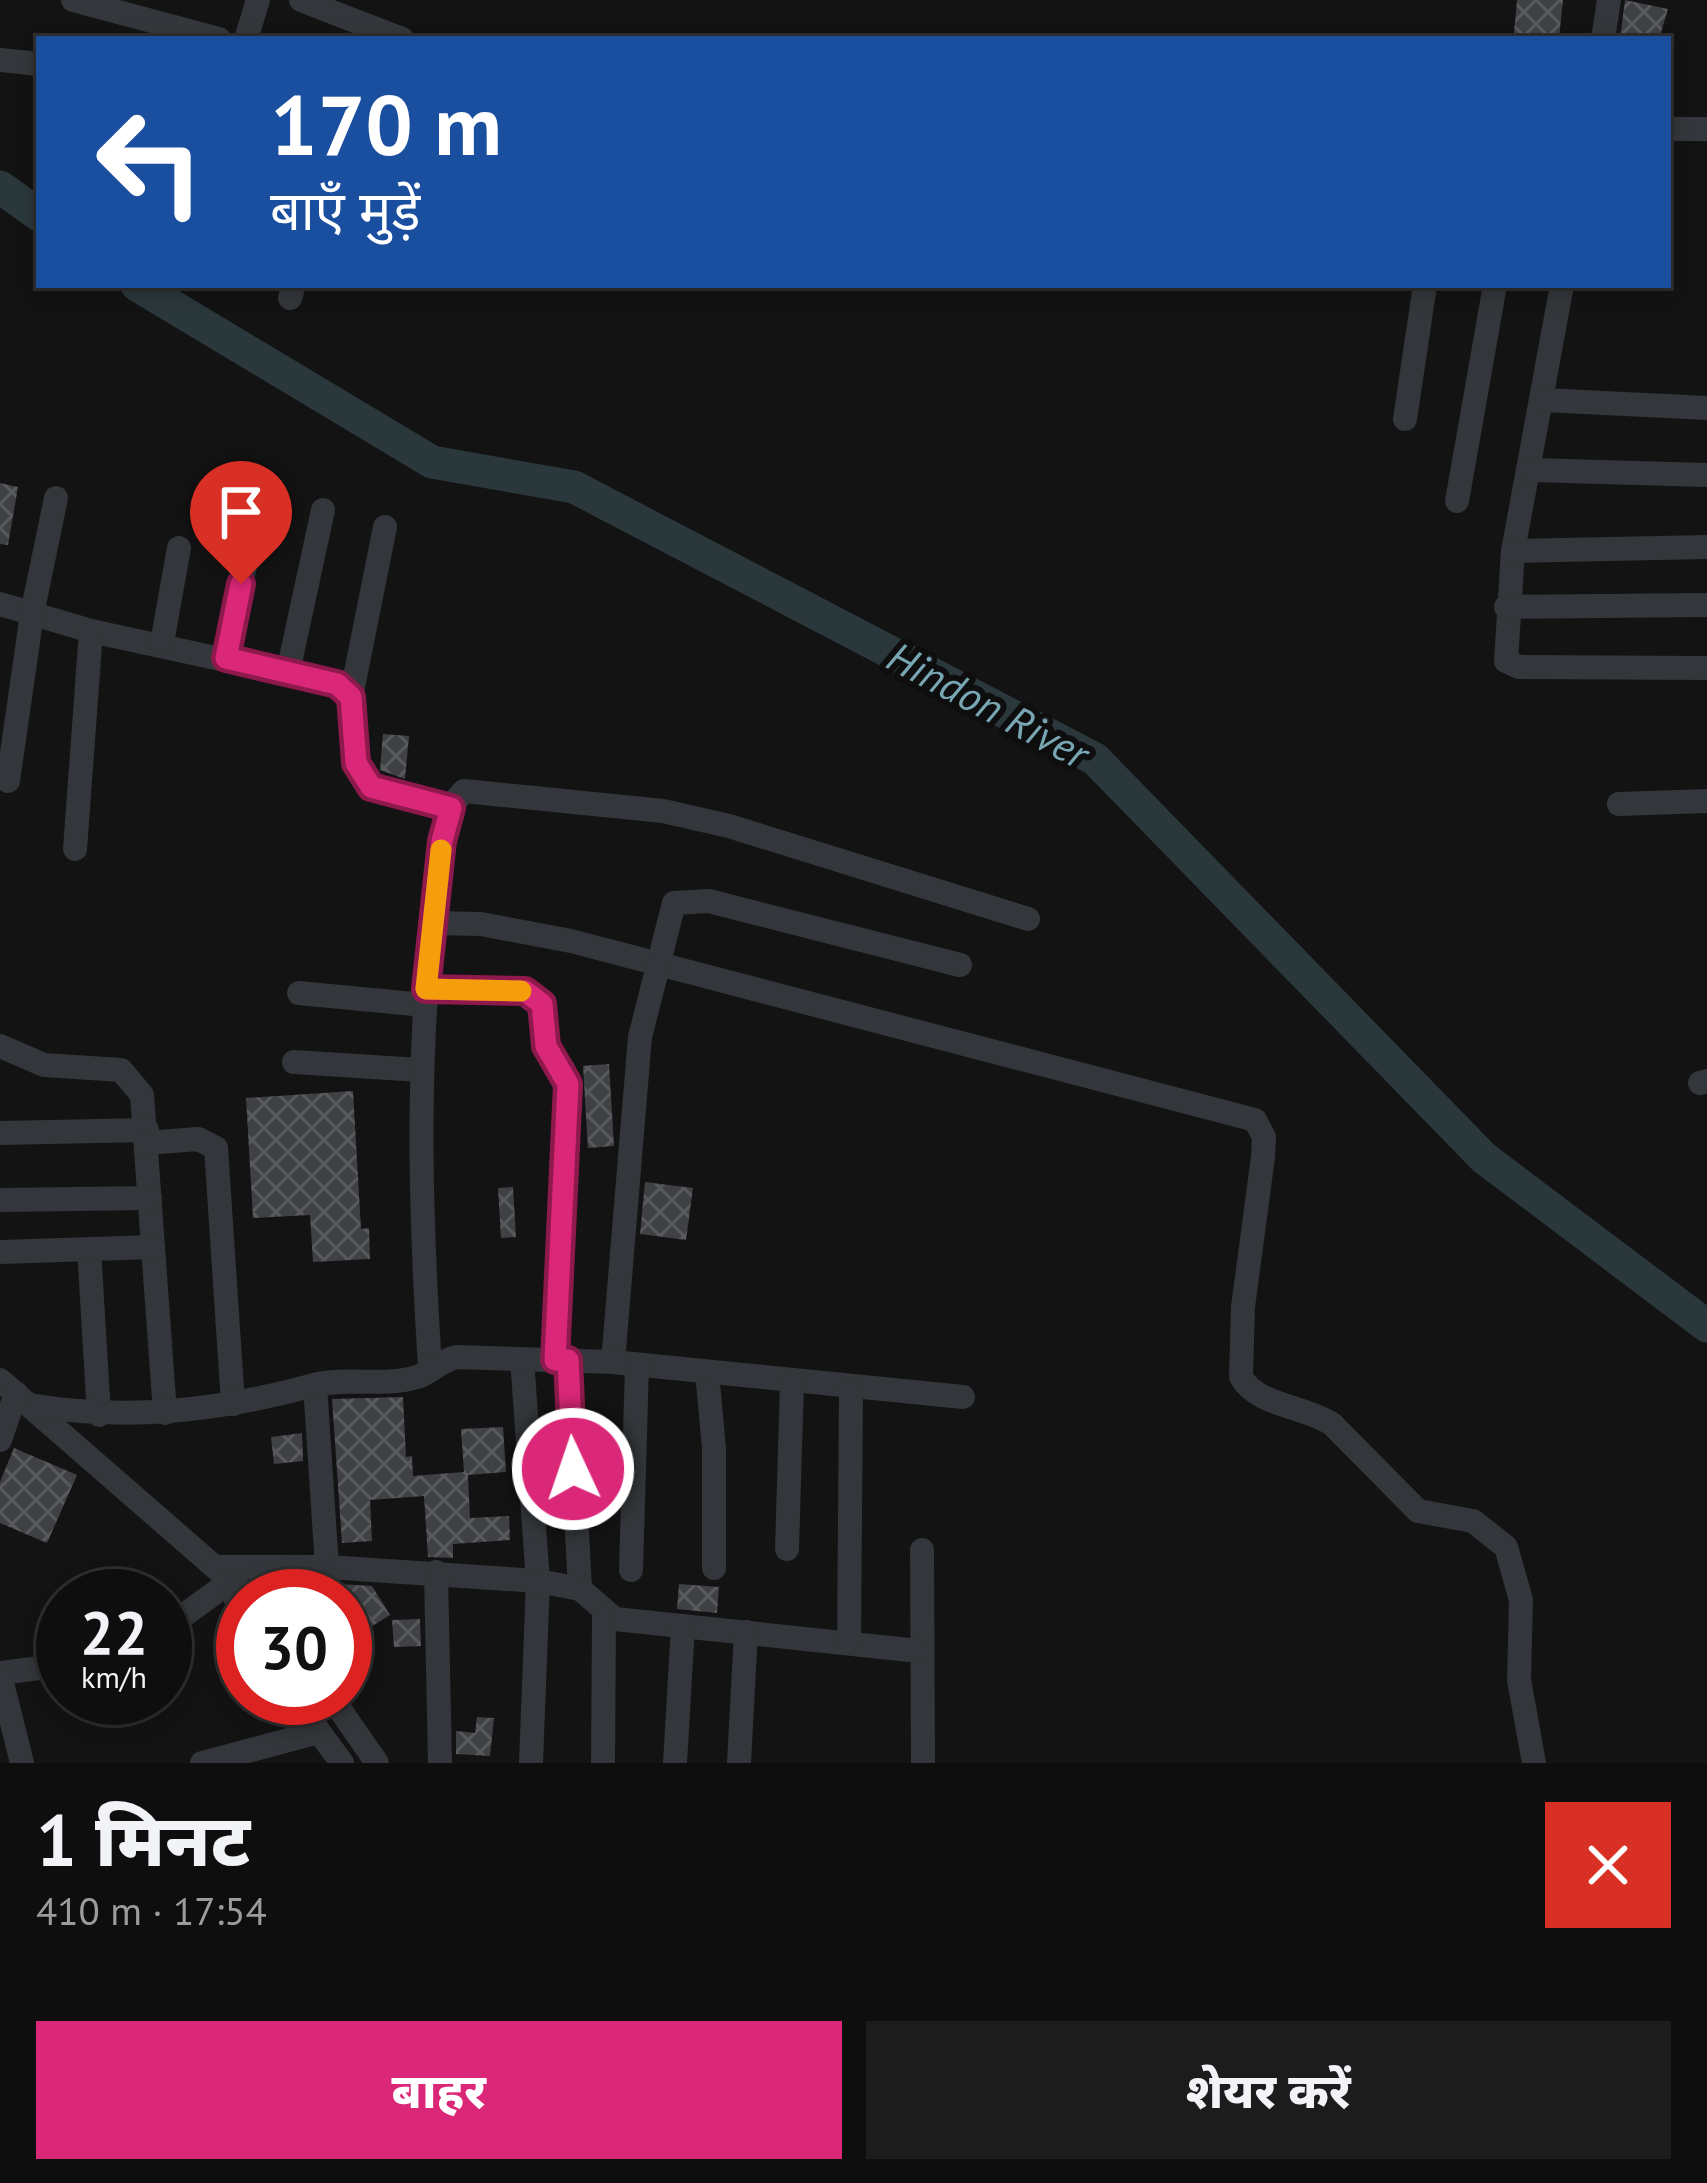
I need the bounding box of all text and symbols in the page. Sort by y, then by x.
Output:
text: 170 m [270,69,502,178]
icon: left [72,84,228,240]
text: बाएँ मुड़ें [270,175,420,245]
pin [190,461,292,584]
icon: arrive [208,479,274,545]
water label: Hindon River [878,629,1101,782]
position arrow [510,1406,636,1532]
speed limit sign: 30 [216,1569,372,1725]
text: 22 [80,1593,148,1671]
text: km/h [81,1657,147,1696]
text: 1 मिनट [36,1793,250,1886]
button: close [1545,1802,1671,1928]
text: 410 m · 17:54 [36,1885,267,1936]
button: बाहर [36,2021,842,2159]
button: शेयर करें [866,2021,1671,2159]

